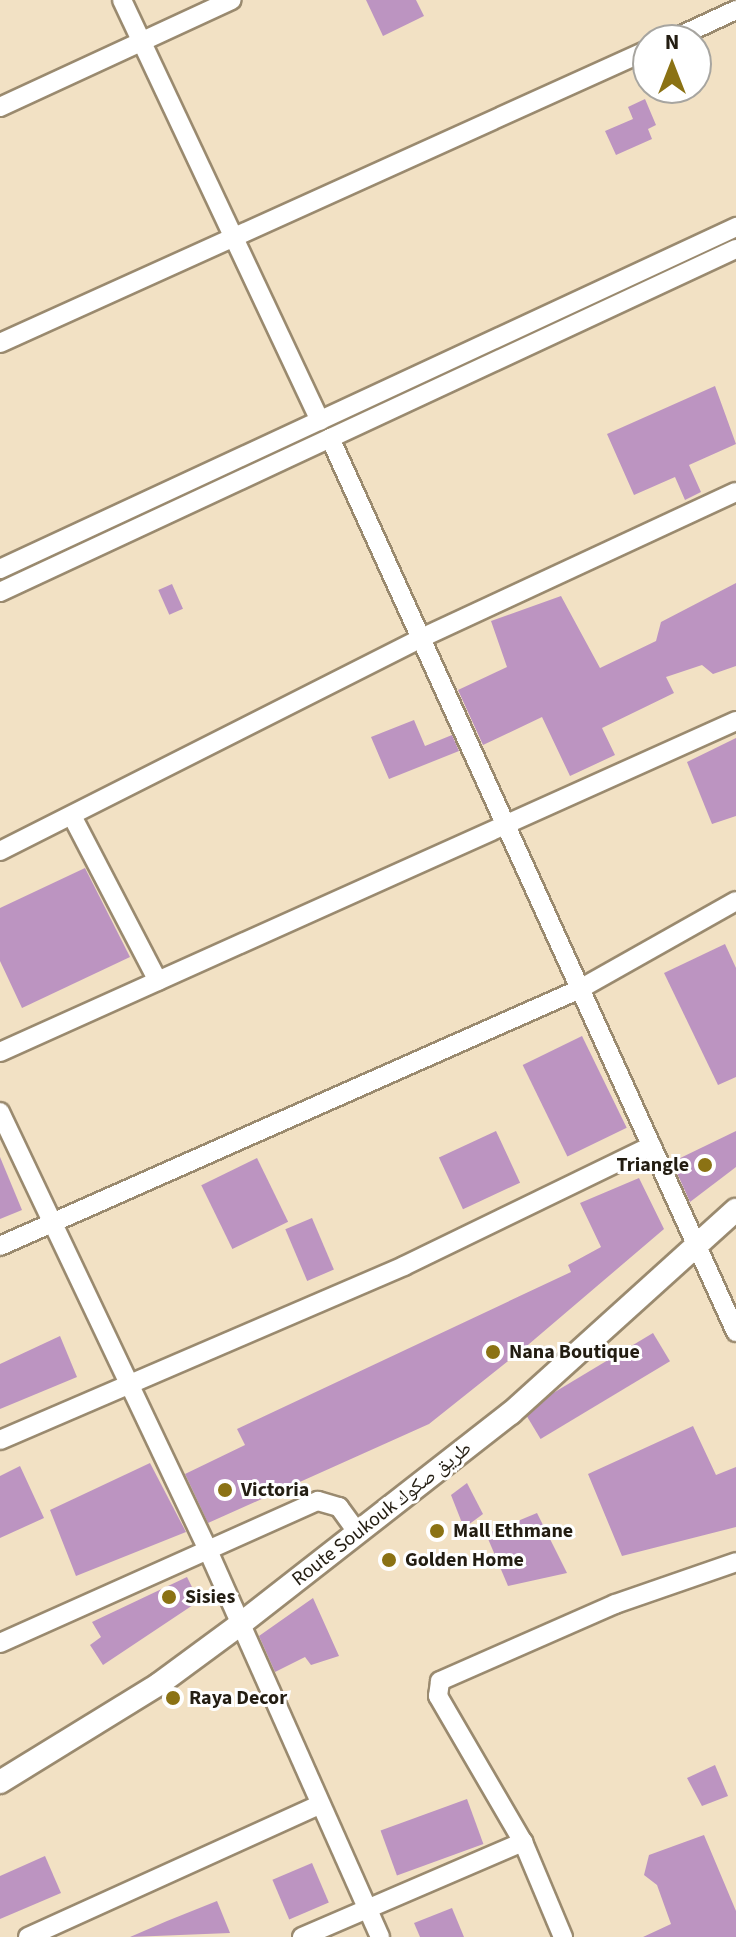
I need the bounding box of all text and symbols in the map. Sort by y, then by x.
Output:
north arrow [632,24,712,104]
text: N [665,26,679,58]
place label: Triangle [616,1153,689,1177]
marker: Triangle [696,1156,714,1174]
place label: Nana Boutique [509,1340,640,1364]
marker: Nana Boutique [484,1343,502,1361]
street label: Route Soukouk طريق صكوك [287,1436,477,1592]
place label: Victoria [241,1478,309,1502]
marker: Victoria [216,1481,234,1499]
place label: Mall Ethmane [453,1519,573,1543]
marker: Mall Ethmane [428,1522,446,1540]
place label: Golden Home [405,1548,524,1572]
marker: Golden Home [380,1551,398,1569]
place label: Sisies [185,1585,235,1609]
marker: Sisies [160,1588,178,1606]
place label: Raya Decor [189,1686,287,1710]
marker: Raya Decor [164,1689,182,1707]

